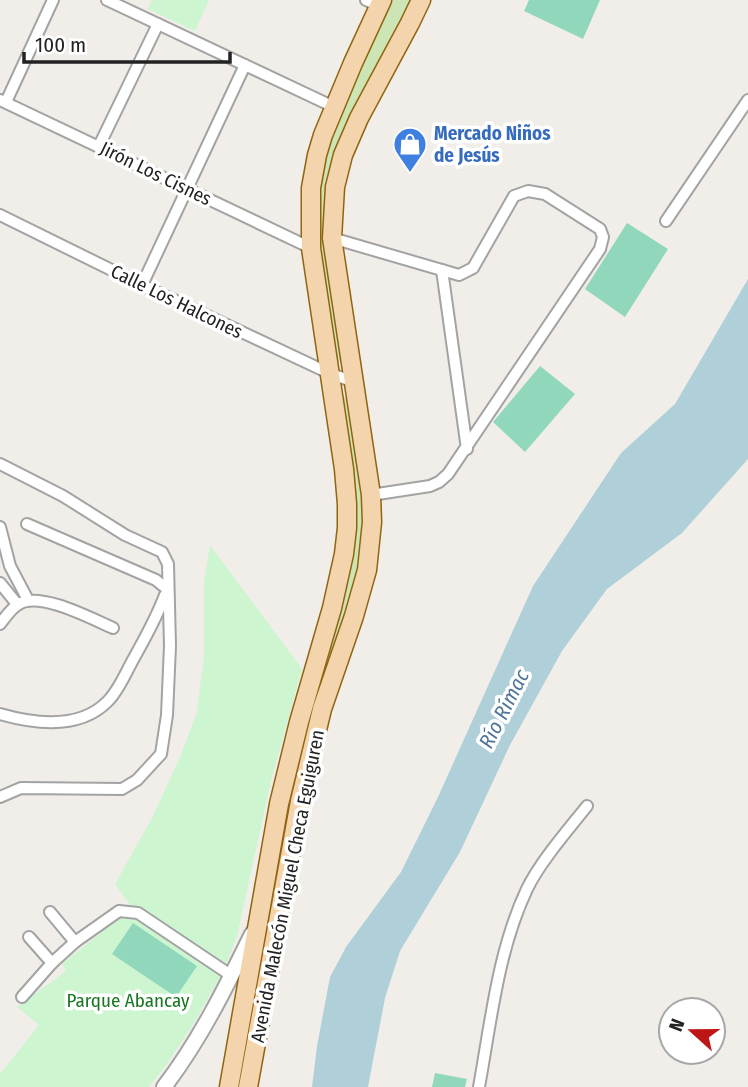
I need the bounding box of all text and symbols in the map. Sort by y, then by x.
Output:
scale bar [24,21,231,65]
text: 100 m [35,32,86,58]
place label: Mercado Niños de Jesús [434,122,551,167]
shop icon: Mercado Niños de Jesús [391,125,429,174]
street label: Jirón Los Cisnes [96,137,215,210]
street label: Calle Los Halcones [107,260,246,343]
water label: Río Rímac [473,664,535,753]
street label: Avenida Malecón Miguel Checa Eguiguren [246,728,329,1045]
park label: Parque Abancay [66,989,190,1012]
north arrow [657,996,727,1066]
text: N [664,1016,689,1035]

